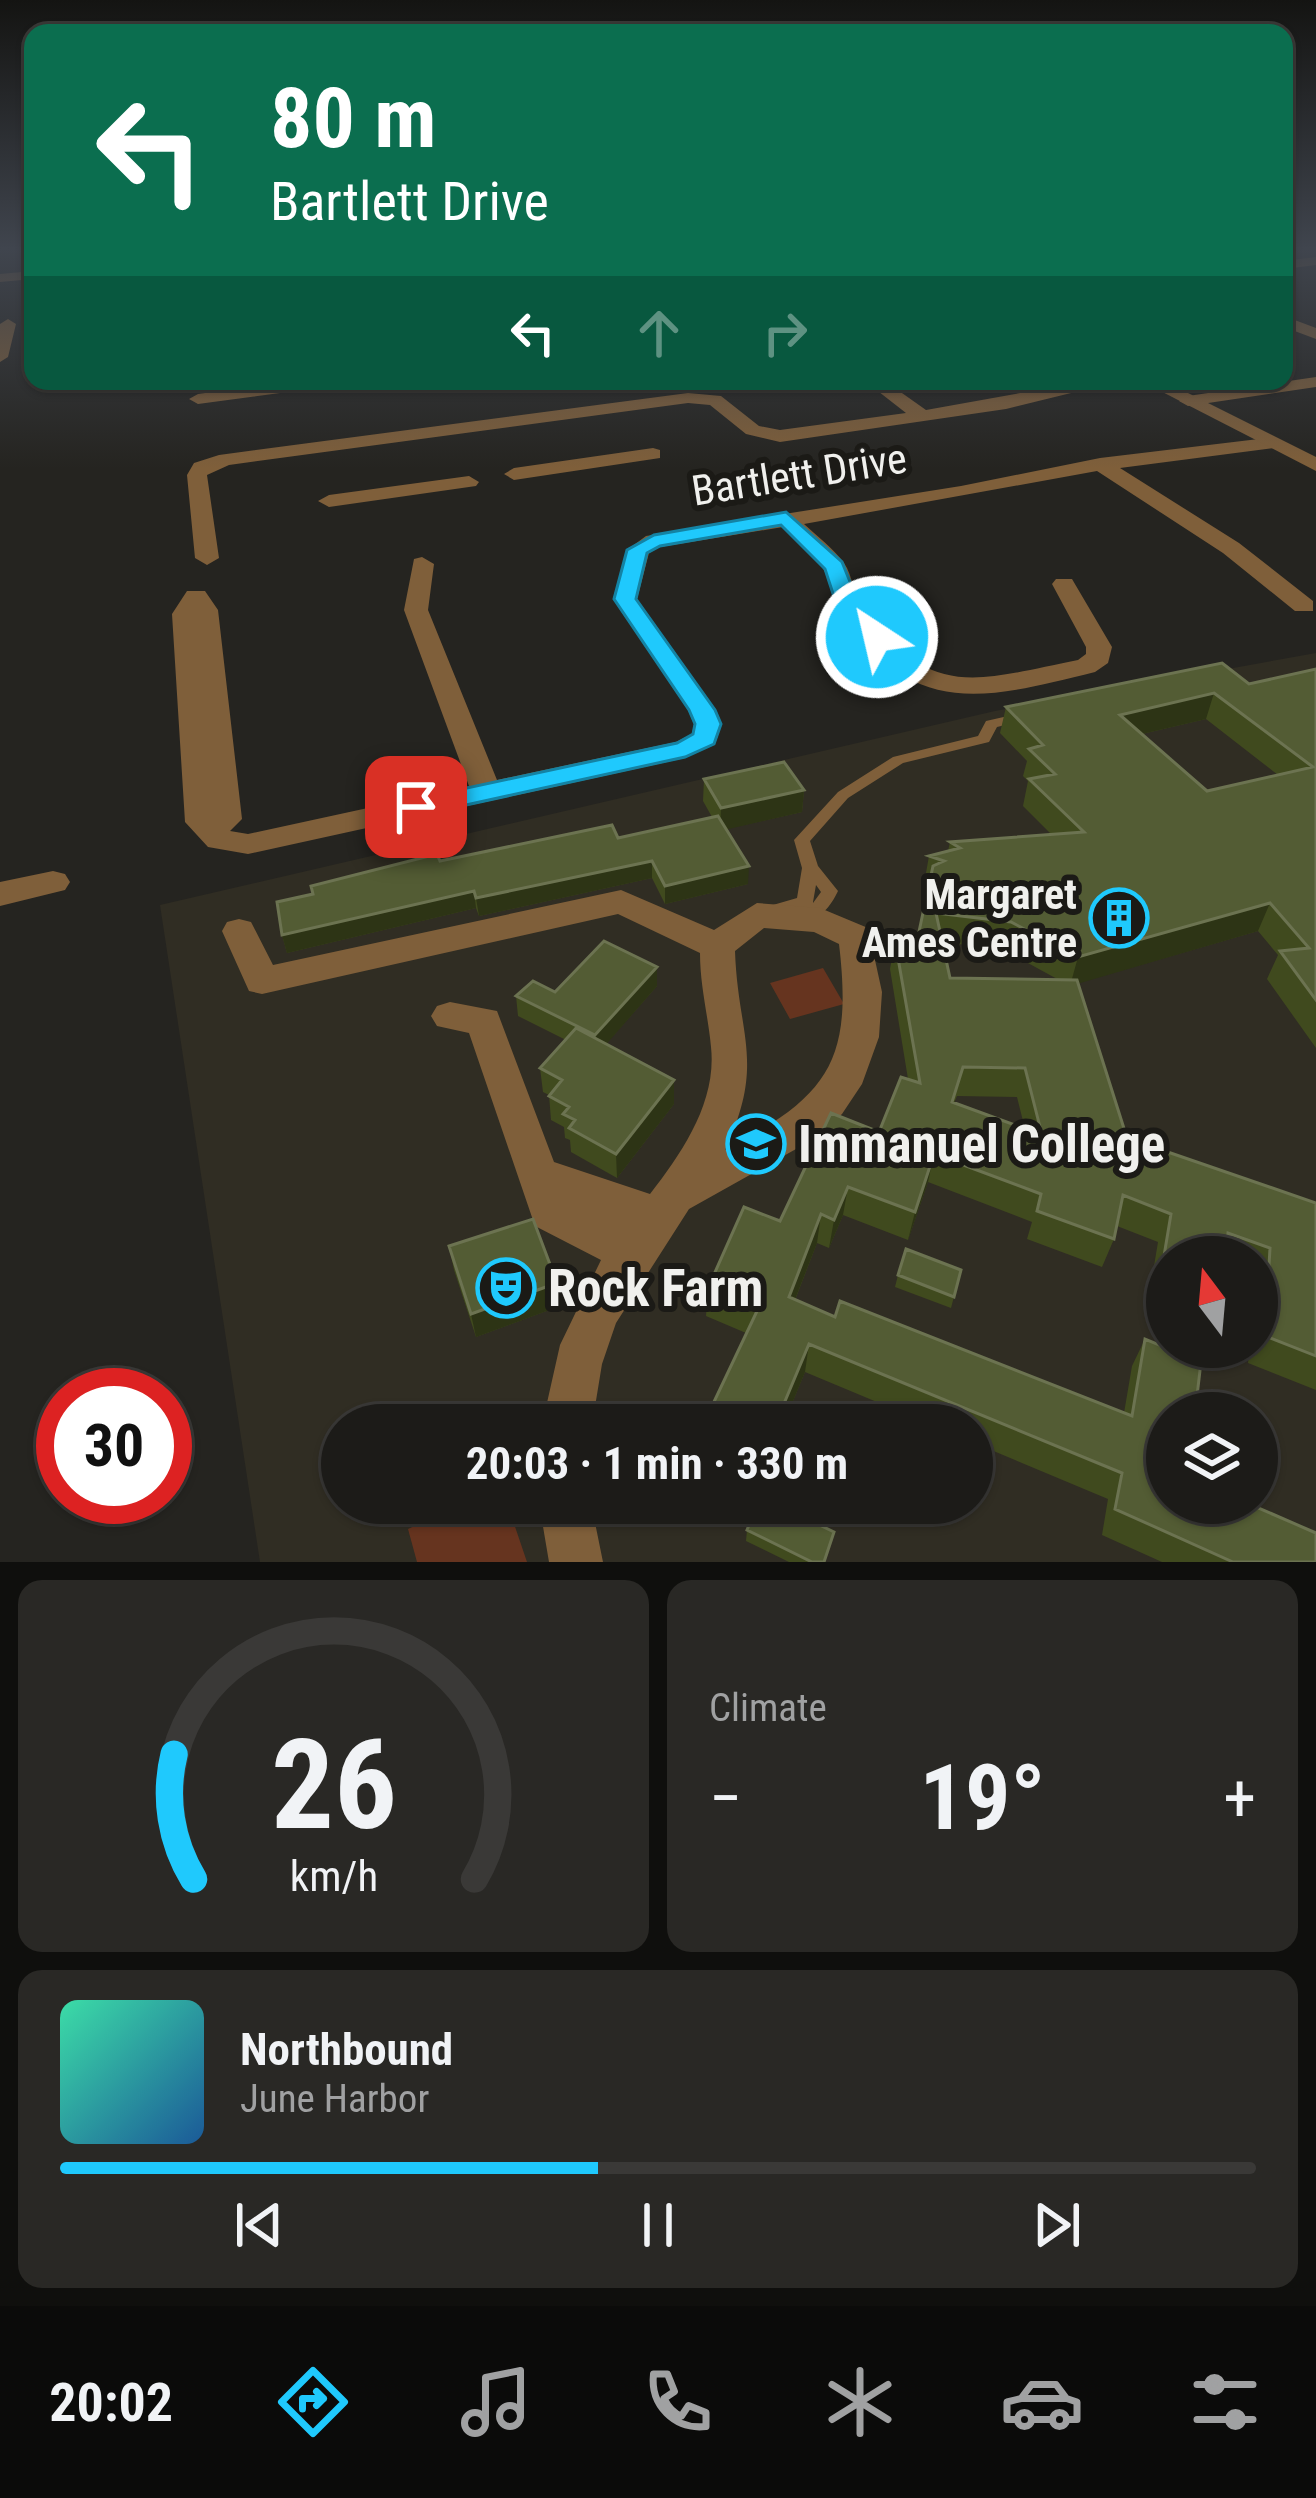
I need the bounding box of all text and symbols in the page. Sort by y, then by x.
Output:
text: 80 m [270,69,437,168]
icon: left [72,72,228,228]
text: Bartlett Drive [270,170,549,233]
icon: left [500,300,566,366]
icon: ahead [626,300,692,366]
icon: right [752,300,818,366]
street label: Bartlett Drive [688,433,910,516]
position arrow [814,574,940,700]
pin [365,756,467,858]
icon: arrive [383,774,449,840]
place label: Margaret Ames Centre [862,870,1077,967]
building icon: Margaret Ames Centre [1088,887,1150,949]
school or university icon: Immanuel College [725,1113,787,1175]
place label: Immanuel College [798,1115,1165,1174]
north arrow [1146,1236,1278,1368]
map controls [1146,1236,1278,1524]
theatre icon: Rock Farm [475,1257,537,1319]
place label: Rock Farm [548,1259,763,1318]
speed limit sign: 30 [36,1368,192,1524]
button: layers [1146,1392,1278,1524]
text: 20:03 · 1 min · 330 m [466,1437,848,1490]
text: Climate [709,1685,827,1731]
text: 26 [270,1712,397,1858]
text: 19° [920,1746,1046,1851]
text: − [709,1760,742,1837]
text: + [1223,1760,1256,1837]
text: km/h [289,1851,378,1901]
text: Northbound [240,2023,453,2076]
text: June Harbor [240,2076,429,2122]
icon: previous [226,2192,292,2258]
icon: pause [625,2192,691,2258]
icon: next [1024,2192,1090,2258]
icon: directions [271,2360,355,2444]
icon: music [454,2360,538,2444]
icon: phone [636,2360,720,2444]
icon: climate [818,2360,902,2444]
icon: car [1000,2360,1084,2444]
icon: filters [1183,2360,1267,2444]
text: 20:02 [49,2371,173,2434]

